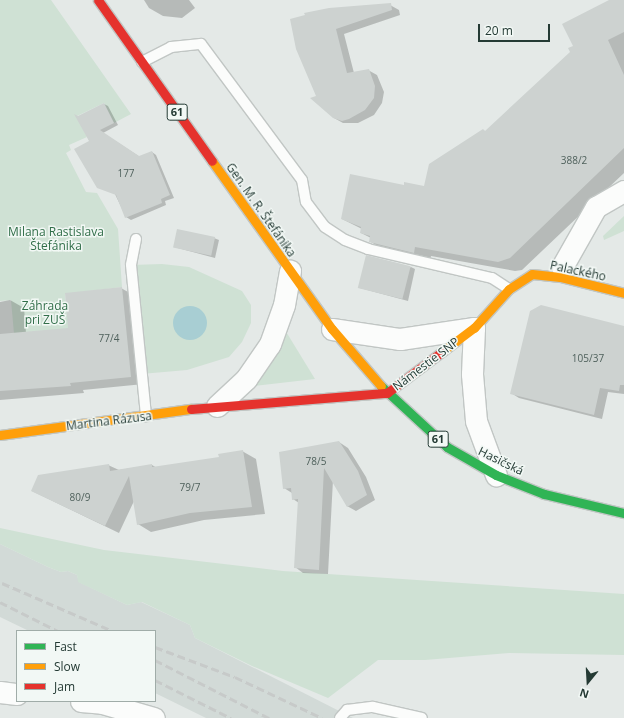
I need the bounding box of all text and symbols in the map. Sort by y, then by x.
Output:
scale bar [480,16,552,42]
text: 20 m [485,22,513,39]
road number: 61 [166,103,188,121]
house number: 388/2 [561,155,587,167]
street label: Gen. M. R. Štefánika [223,160,299,260]
house number: 177 [117,168,135,180]
park label: Milana Rastislava Štefánika [8,225,104,253]
street label: Palackého [549,258,607,284]
park label: Záhrada pri ZUŠ [22,299,68,327]
house number: 77/4 [99,333,119,345]
street label: Námestie SNP [390,334,462,394]
house number: 105/37 [572,353,604,365]
street label: Martina Rázusa [65,409,153,433]
road number: 61 [427,430,449,448]
street label: Hasičská [476,444,526,478]
house number: 78/5 [306,456,326,468]
house number: 79/7 [180,482,200,494]
house number: 80/9 [70,492,90,504]
legend [16,630,156,702]
text: Fast [54,638,77,655]
text: Slow [54,658,80,675]
north arrow [568,662,608,702]
text: Jam [54,678,75,695]
text: N [578,685,591,702]

